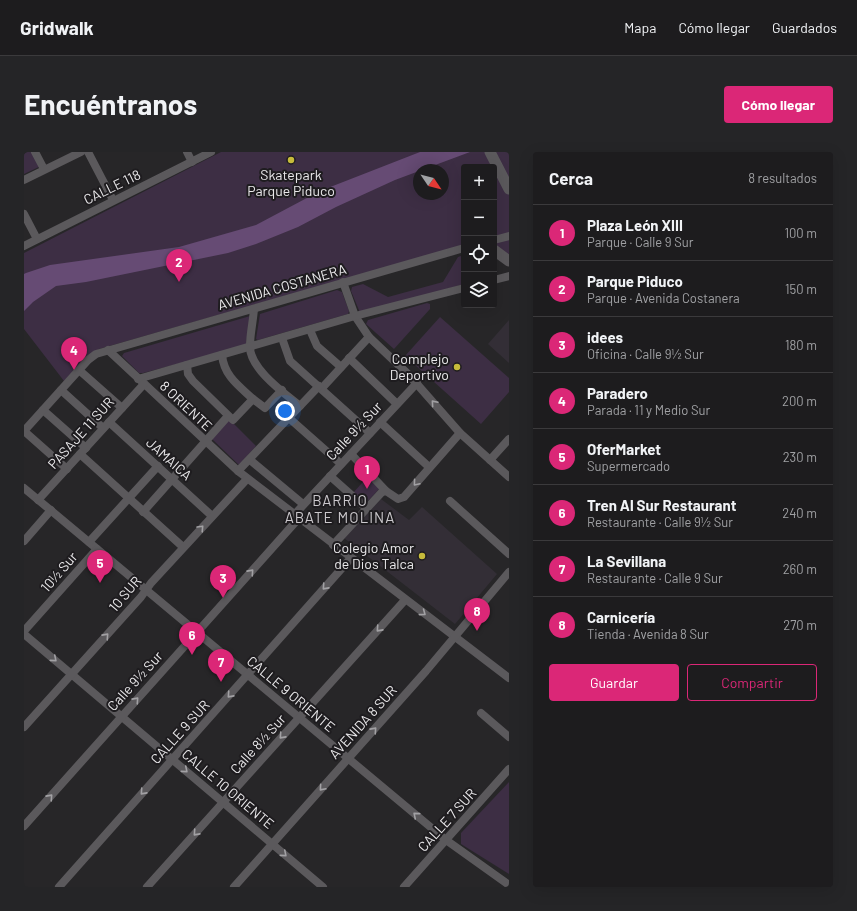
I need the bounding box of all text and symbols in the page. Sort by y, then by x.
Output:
text: Gridwalk [20,16,94,39]
text: Mapa [624,19,656,36]
text: Cómo llegar [678,19,750,36]
text: Guardados [772,19,837,36]
button: Cómo llegar [724,86,833,123]
text: Encuéntranos [24,87,197,121]
marker: Skatepark Parque Piduco [286,155,296,165]
north arrow [413,164,449,200]
map controls [461,164,497,308]
button: + [461,164,497,200]
street label: CALLE 118 [81,165,143,208]
place label: Skatepark Parque Piduco [247,166,335,199]
text: Cerca [549,168,593,188]
text: 8 resultados [748,170,817,186]
button: − [461,200,497,236]
text: Plaza León XIII [587,216,683,234]
text: 1 [560,225,564,241]
text: 100 m [784,225,817,241]
text: Parque · Calle 9 Sur [587,234,694,250]
button: locate [461,236,497,272]
pin: 2 [166,249,192,282]
street label: AVENIDA COSTANERA [216,260,349,313]
button: layers [461,272,497,308]
text: Parque Piduco [587,272,683,290]
text: 2 [558,281,566,297]
text: 150 m [785,281,817,297]
text: Parque · Avenida Costanera [587,290,740,306]
text: idees [587,328,623,346]
pin: 4 [61,337,87,370]
text: 3 [558,337,566,353]
text: 180 m [785,337,817,353]
text: Oficina · Calle 9½ Sur [587,346,704,362]
place label: Complejo Deportivo [390,350,449,383]
marker: Complejo Deportivo [452,362,462,372]
street label: 8 ORIENTE [157,377,216,434]
text: Paradero [587,384,648,402]
street label: PASAJE 11 SUR [44,393,117,472]
text: 4 [558,393,566,409]
text: 200 m [782,393,817,409]
street label: Calle 9½ Sur [322,398,385,464]
one-way arrow [432,400,439,408]
your location [275,401,295,421]
text: Parada · 11 y Medio Sur [587,402,710,418]
street label: JAMAICA [143,434,196,484]
text: OferMarket [587,440,661,458]
text: 5 [558,449,566,465]
text: 230 m [783,449,817,465]
pin: 1 [354,456,380,489]
text: Supermercado [587,458,670,474]
one-way arrow [413,479,420,486]
district label: BARRIO ABATE MOLINA [285,491,395,526]
text: Tren Al Sur Restaurant [587,496,736,514]
text: 6 [559,505,565,521]
text: 240 m [782,505,817,521]
text: Restaurante · Calle 9½ Sur [587,514,733,530]
one-way arrow [196,525,204,533]
place label: Colegio Amor de Dios Talca [333,539,414,572]
street label: 10½ Sur [37,548,81,595]
pin: 5 [87,550,113,583]
marker: Colegio Amor de Dios Talca [417,551,427,561]
text: La Sevillana [587,552,666,570]
text: 7 [559,561,565,577]
text: 260 m [783,561,817,577]
pin: 3 [210,565,236,598]
one-way arrow [246,569,253,576]
text: Restaurante · Calle 9 Sur [587,570,723,586]
street label: 10 SUR [105,572,144,615]
one-way arrow [323,583,330,590]
pin: 8 [464,598,490,631]
text: Carnicería [587,608,655,626]
one-way arrow [418,609,425,616]
text: 8 [558,617,566,633]
text: 270 m [783,617,817,633]
pin: 6 [179,622,205,655]
one-way arrow [376,624,383,632]
text: Tienda · Avenida 8 Sur [587,626,709,642]
one-way arrow [102,633,109,641]
street label: Calle 9½ Sur [103,647,166,714]
pin: 7 [208,649,234,682]
street label: CALLE 9 ORIENTE [244,652,339,735]
one-way arrow [49,655,56,662]
button: Guardar [549,664,679,701]
button: Compartir [687,664,817,701]
street label: AVENIDA 8 SUR [325,681,400,762]
one-way arrow [227,690,234,698]
street label: CALLE 9 SUR [147,696,213,767]
one-way arrow [132,697,139,704]
street label: Calle 8½ Sur [226,710,289,777]
one-way arrow [369,727,376,734]
one-way arrow [280,731,287,739]
street label: CALLE 10 ORIENTE [179,745,278,832]
one-way arrow [181,766,188,773]
one-way arrow [319,783,326,791]
street label: CALLE 7 SUR [414,784,480,855]
one-way arrow [141,788,148,795]
one-way arrow [45,794,53,802]
one-way arrow [413,813,420,820]
one-way arrow [193,828,200,836]
one-way arrow [280,849,287,856]

